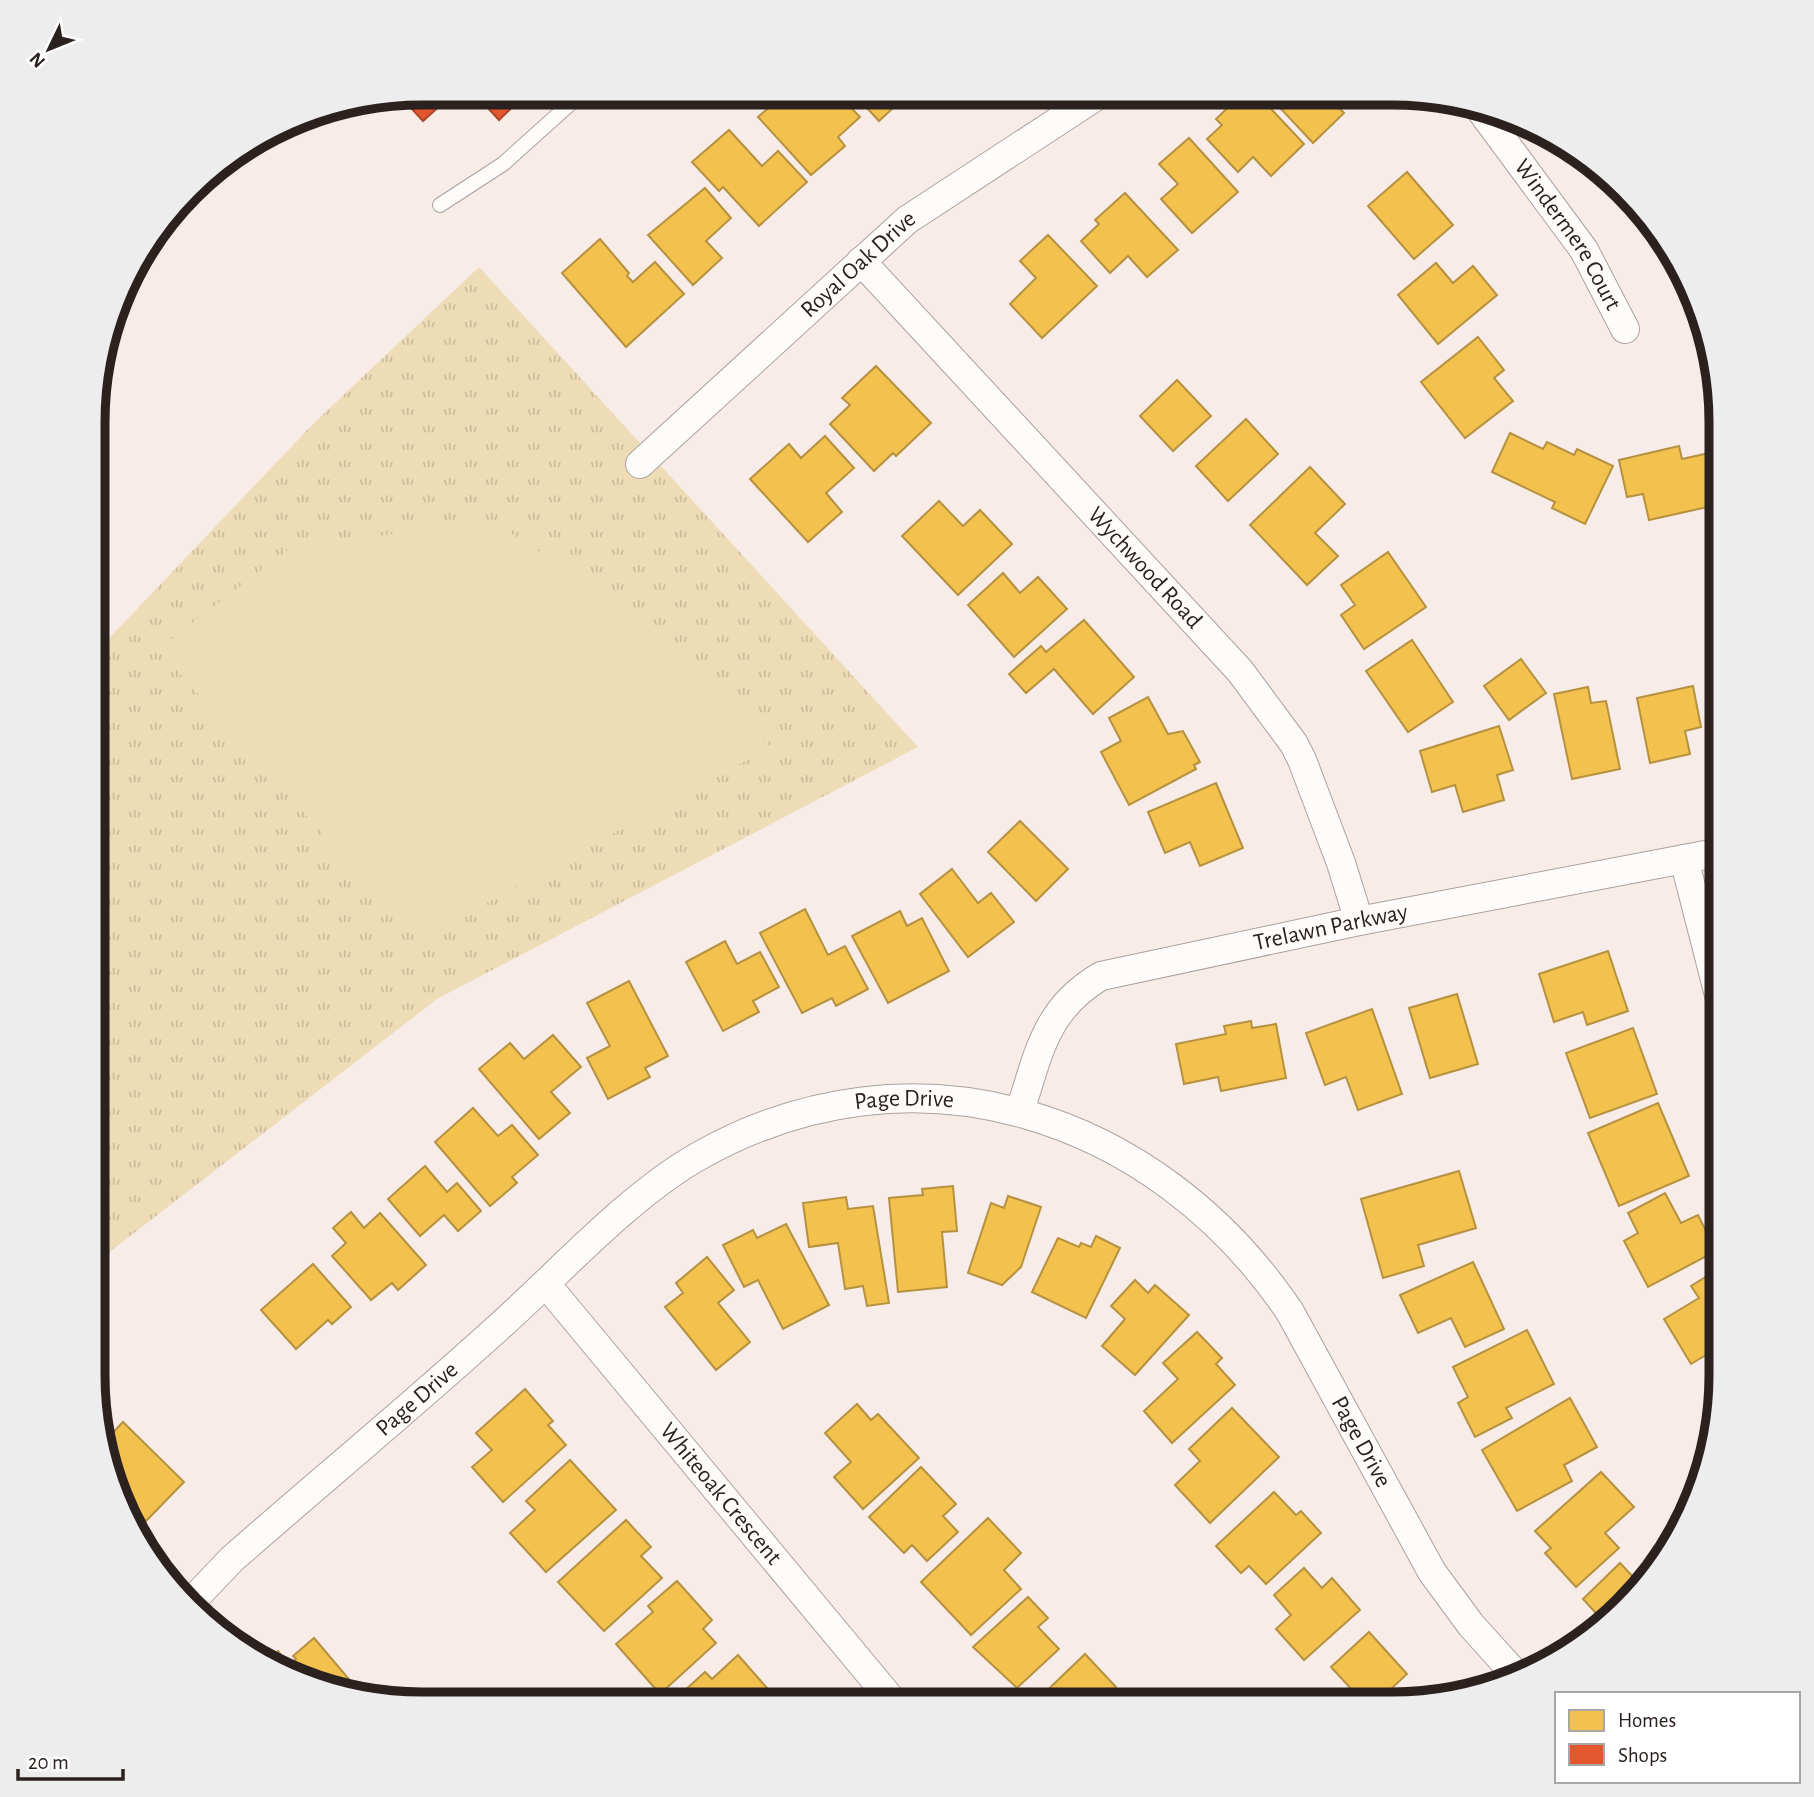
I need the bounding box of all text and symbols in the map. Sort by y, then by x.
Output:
north arrow [14,14,84,84]
text: N [26,48,49,71]
street label: Windermere Court [1509,155,1625,314]
street label: Royal Oak Drive [797,206,920,322]
street label: Wychwood Road [1083,503,1206,633]
street label: Trelawn Parkway [1252,900,1410,955]
street label: Page Drive [853,1086,955,1114]
street label: Page Drive [372,1357,463,1441]
street label: Page Drive [1327,1392,1395,1491]
street label: Whiteoak Crescent [655,1419,786,1570]
legend [1555,1692,1800,1783]
text: Homes [1618,1710,1676,1731]
scale bar [18,1738,122,1782]
text: Shops [1618,1745,1667,1766]
text: 20 m [28,1752,69,1773]

